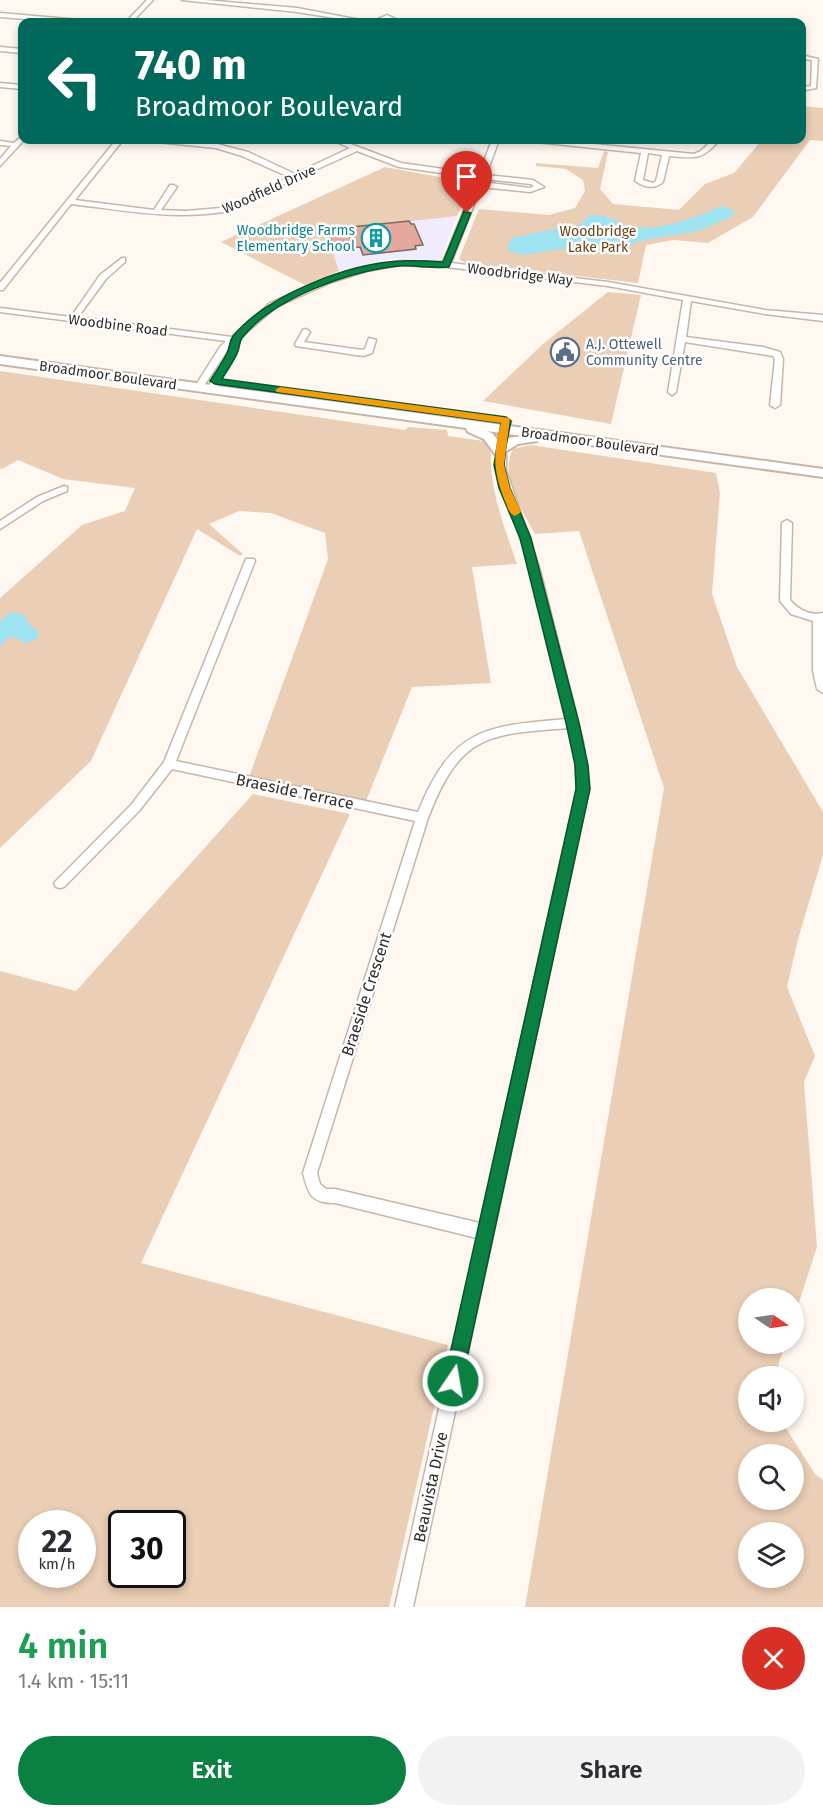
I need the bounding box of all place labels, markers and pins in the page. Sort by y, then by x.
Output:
pin [441,151,492,213]
place label: Woodbridge Farms Elementary School [237,222,355,255]
building icon: Woodbridge Farms Elementary School [360,222,392,254]
public building icon: A.J. Ottewell Community Centre [549,336,581,368]
place label: A.J. Ottewell Community Centre [586,336,703,369]

